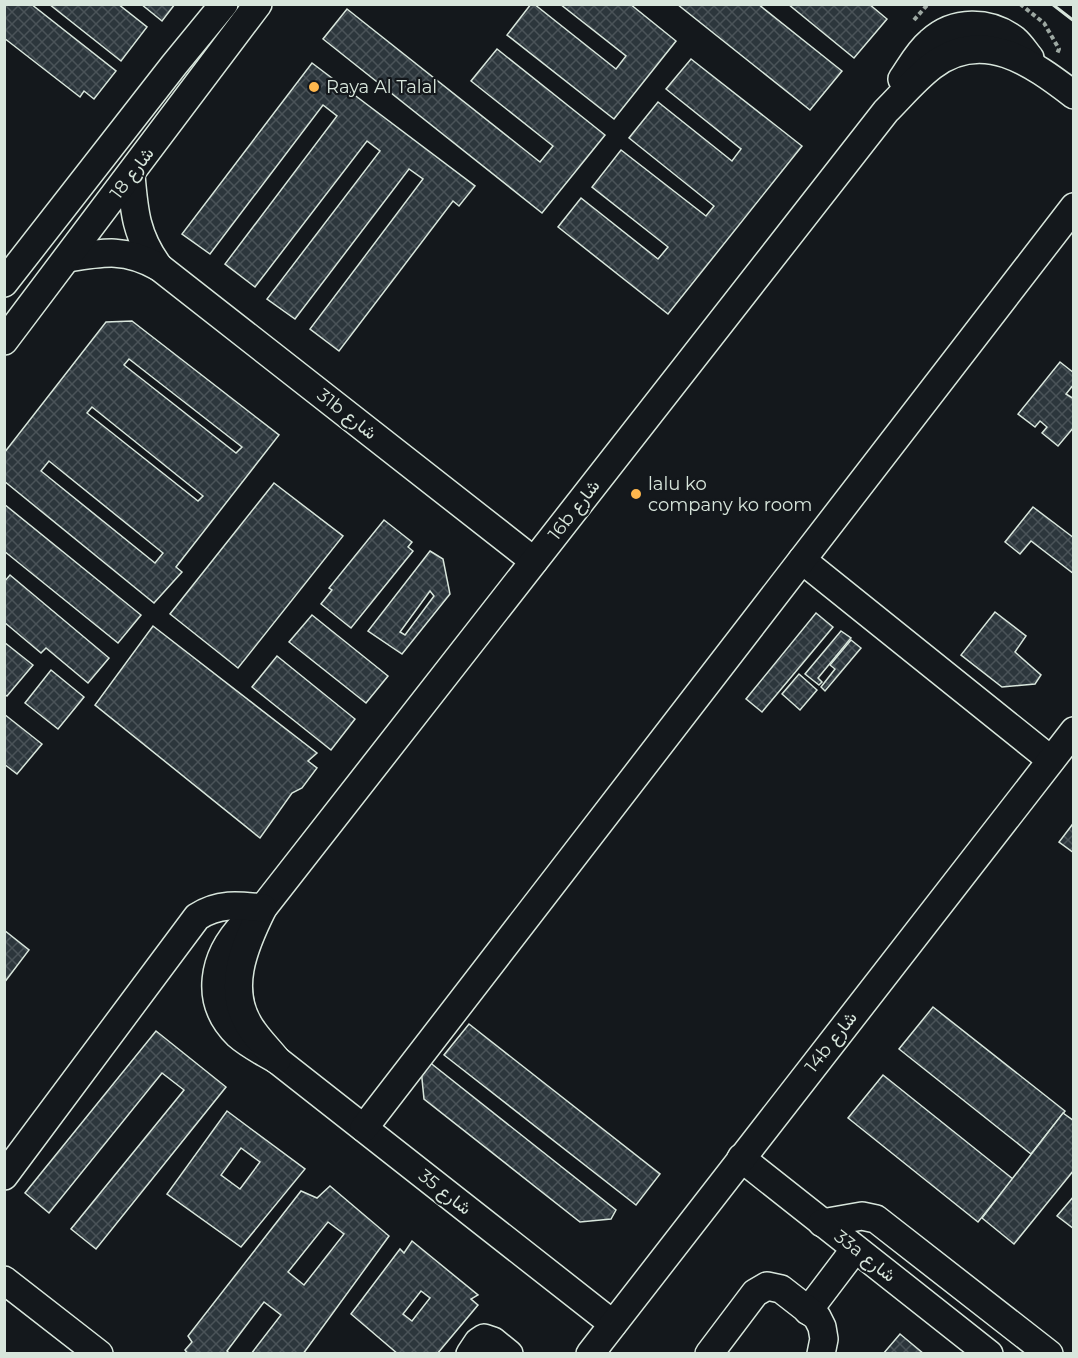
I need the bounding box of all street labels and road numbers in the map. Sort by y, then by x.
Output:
street label: شارع 18 [105,143,159,204]
street label: 31b شارع [312,384,381,445]
street label: 16b شارع [544,475,605,545]
street label: 14b شارع [800,1007,862,1078]
street label: شارع 35 [414,1165,476,1220]
street label: 33a شارع [829,1225,900,1288]

